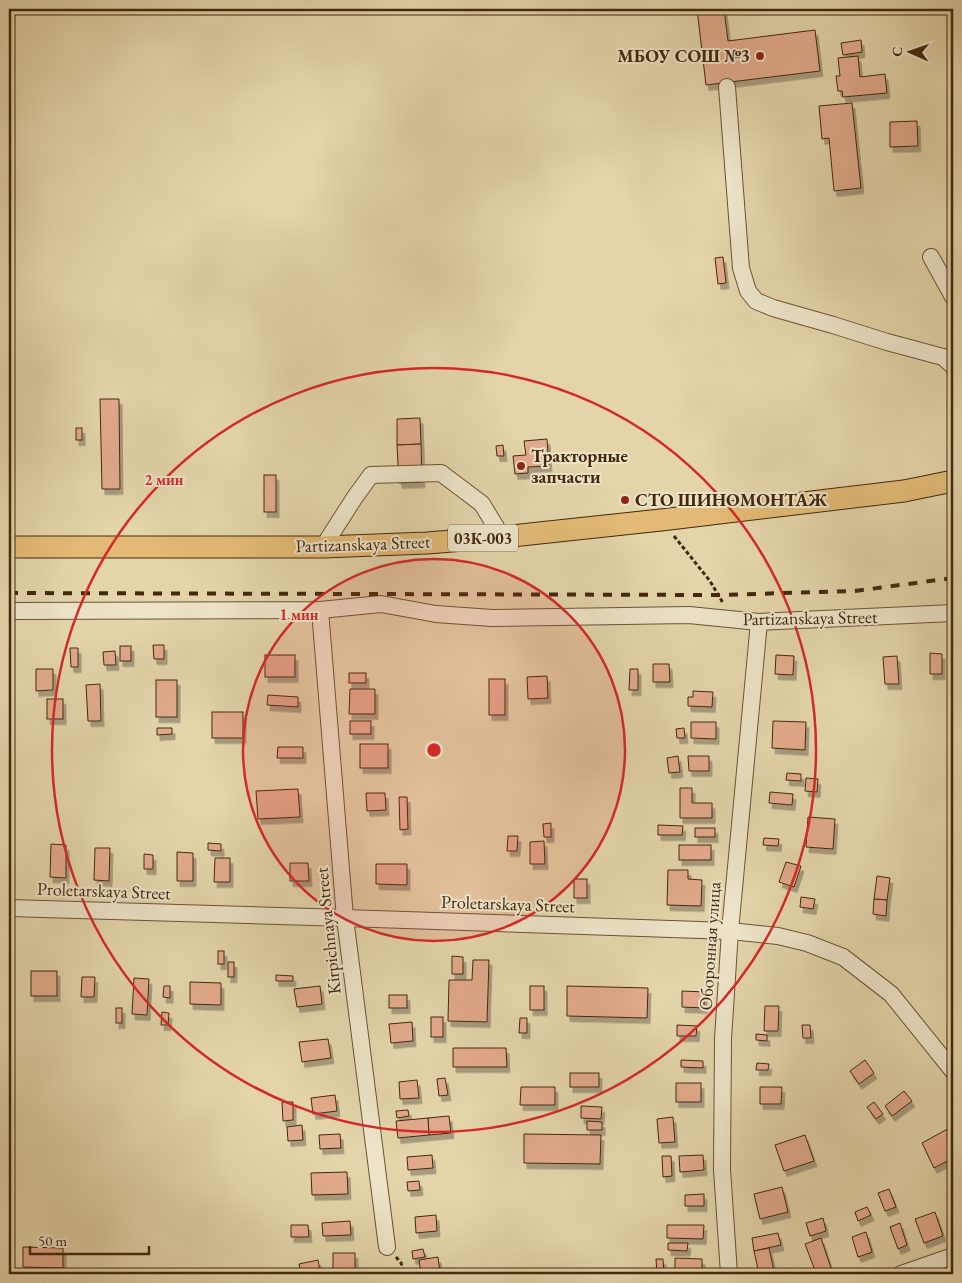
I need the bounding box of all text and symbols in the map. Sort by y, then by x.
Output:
north arrow [884,28,934,78]
place label: МБОУ СОШ №3 [617,44,750,67]
text: С [888,46,906,57]
marker: МБОУ СОШ №3 [754,50,766,62]
place label: Тракторные запчасти [531,444,629,488]
marker: Тракторные запчасти [515,460,527,472]
text: 2 мин [144,470,184,489]
place label: СТО ШИНОМОНТАЖ [635,488,828,511]
marker: СТО ШИНОМОНТАЖ [619,494,631,506]
road number: 03К-003 [448,524,518,552]
street label: Partizanskaya Street [295,530,431,557]
text: 1 мин [279,605,319,624]
street label: Partizanskaya Street [742,605,878,630]
centre of rings [425,741,443,759]
street label: Kirpichnaya Street [309,866,346,996]
street label: Proletarskaya Street [37,877,172,904]
street label: Оборонная улица [694,880,726,1011]
street label: Proletarskaya Street [441,890,576,917]
scale bar [30,1223,149,1255]
text: 50 m [38,1231,67,1250]

